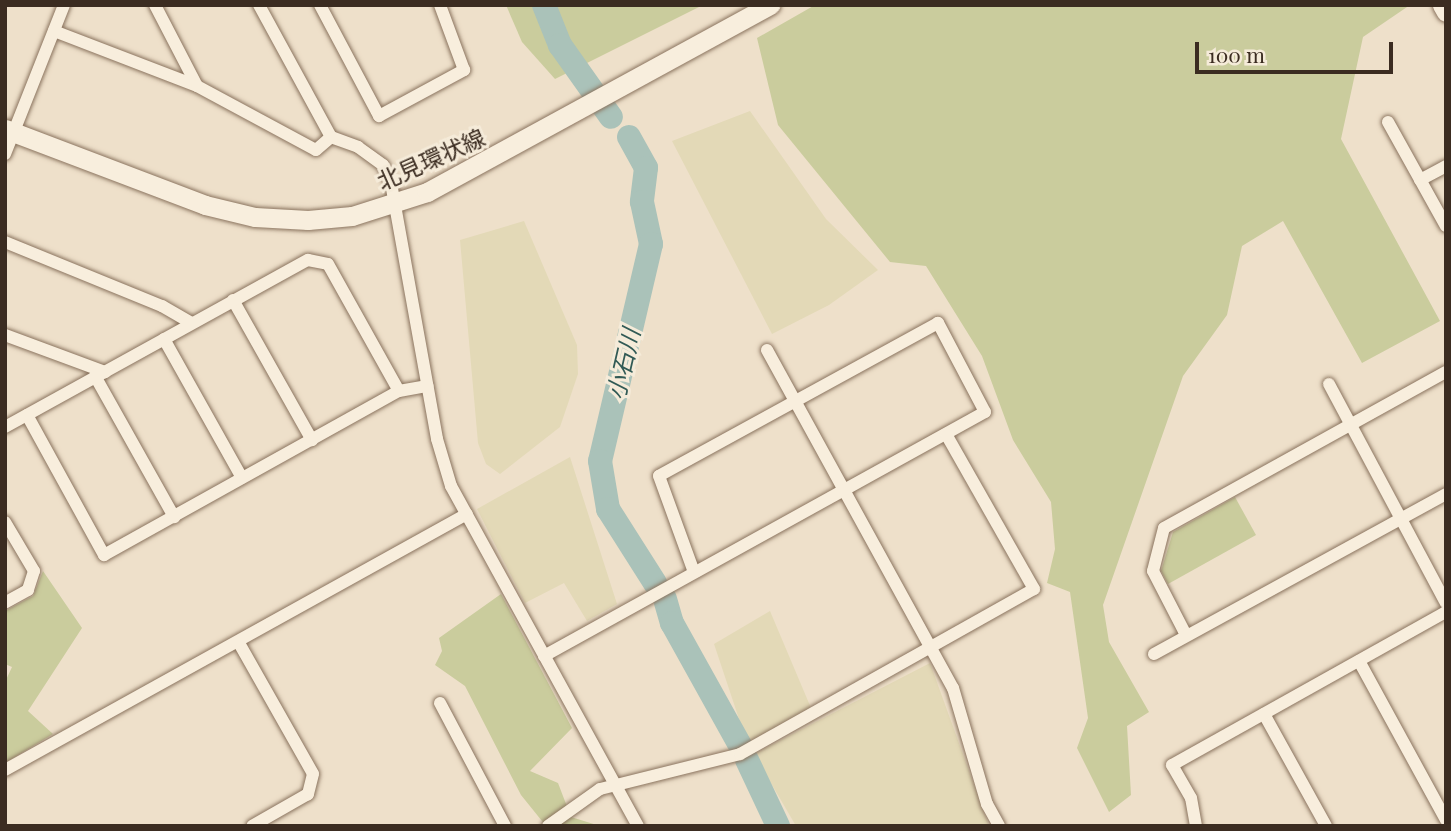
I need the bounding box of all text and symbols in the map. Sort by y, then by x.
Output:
scale bar [1199,28,1397,72]
text: 100 m [1208,40,1265,68]
street label: 北見環状線 [373,123,489,195]
water label: 小石川 [601,326,645,402]

